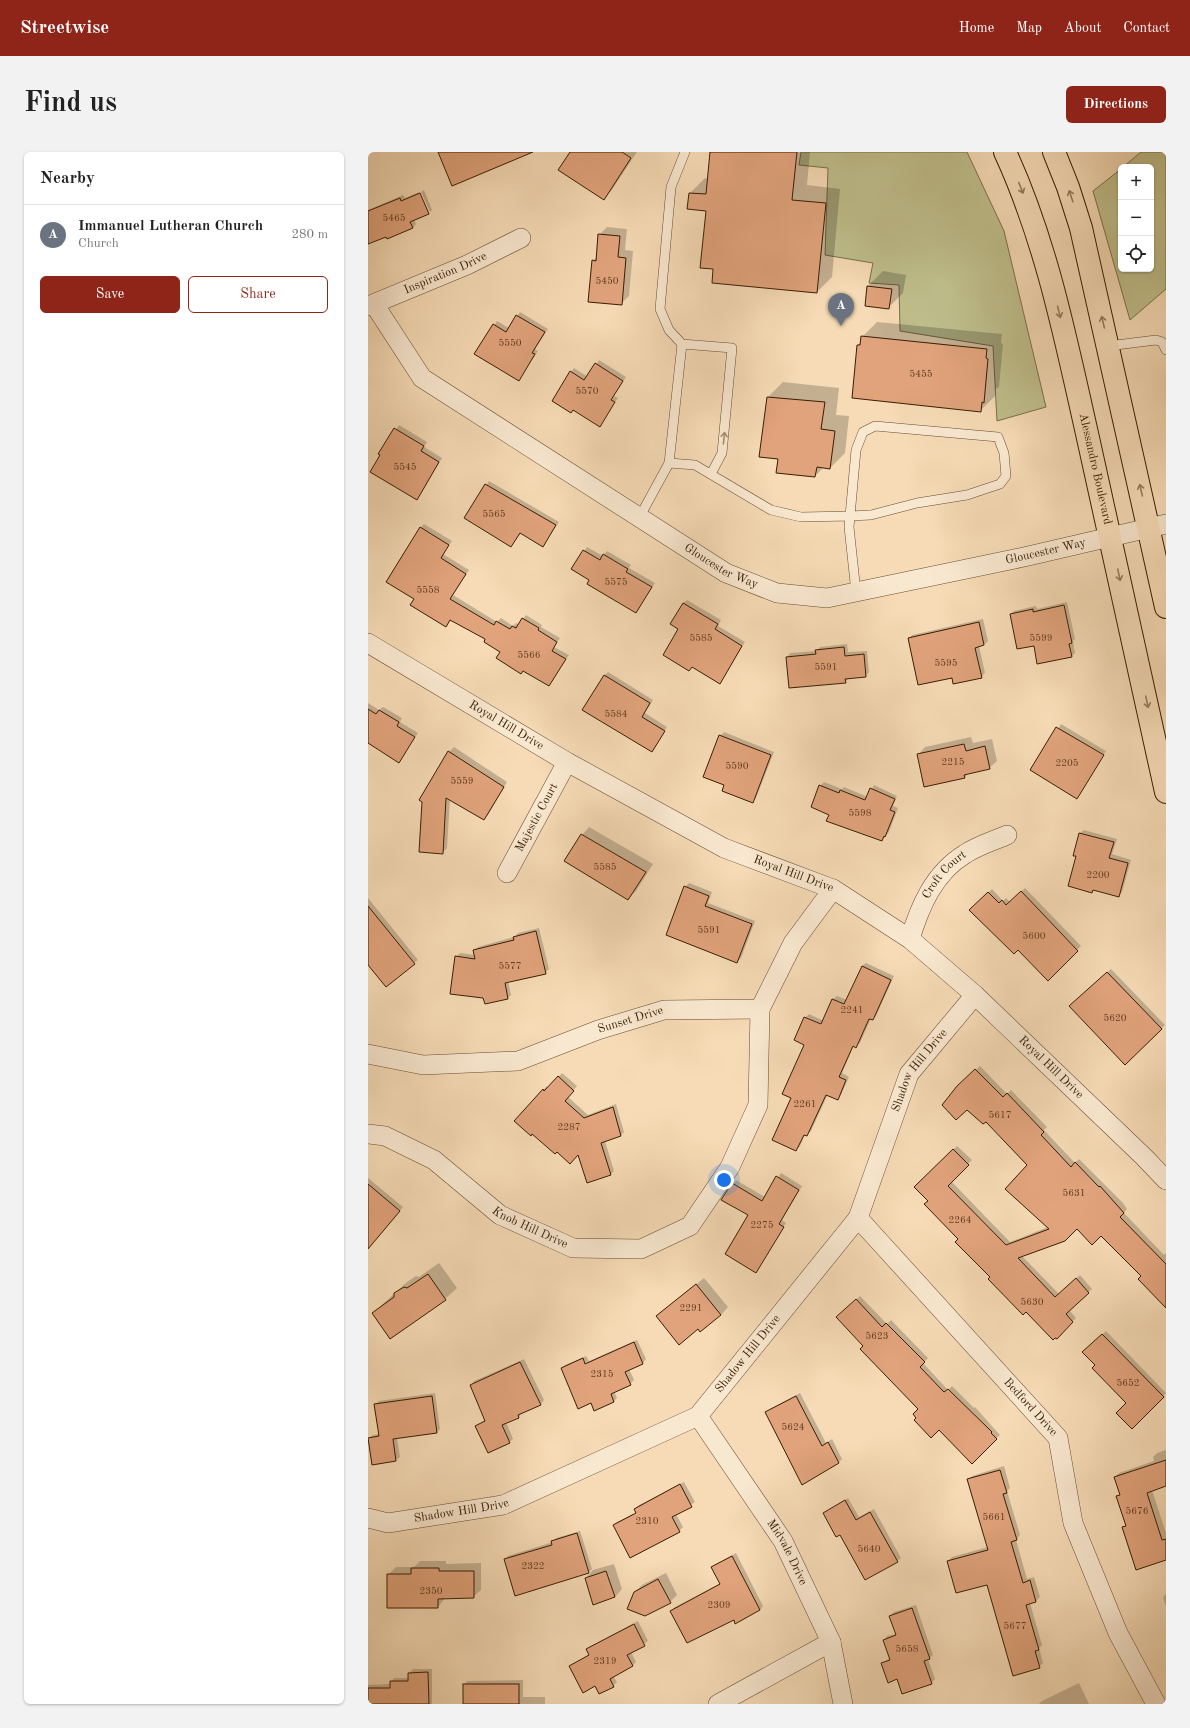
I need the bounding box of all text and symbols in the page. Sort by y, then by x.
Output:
text: Streetwise [20,19,109,38]
text: Home [959,21,994,35]
text: Map [1016,21,1042,35]
text: About [1064,21,1101,35]
text: Contact [1123,21,1170,35]
button: Directions [1066,86,1166,123]
text: Find us [24,90,117,118]
map controls [1118,164,1154,272]
button: + [1118,164,1154,200]
text: Nearby [40,170,95,187]
one-way arrow [1017,181,1025,193]
one-way arrow [1067,190,1074,203]
button: − [1118,200,1154,236]
house number: 5465 [382,213,406,223]
text: Immanuel Lutheran Church [78,219,263,234]
text: A [48,228,58,241]
text: 280 m [291,228,328,241]
button: locate [1118,236,1154,272]
text: Church [78,237,119,250]
street label: Inspiration Drive [402,250,489,296]
button: Save [40,276,180,313]
button: Share [188,276,328,313]
house number: 5450 [595,276,619,286]
pin: A [828,293,854,326]
one-way arrow [1056,305,1063,318]
one-way arrow [1098,316,1106,329]
house number: 5550 [498,338,522,348]
house number: 5455 [909,369,933,379]
house number: 5570 [575,386,599,396]
street label: Alessandro Boulevard [1077,412,1113,526]
one-way arrow [720,432,727,445]
house number: 5545 [393,462,417,472]
one-way arrow [1136,484,1144,497]
house number: 5565 [482,509,506,519]
street label: Gloucester Way [1004,537,1088,567]
street label: Gloucester Way [682,542,760,591]
one-way arrow [1116,568,1124,581]
house number: 5575 [604,577,628,587]
house number: 5558 [416,585,440,595]
house number: 5585 [689,633,713,643]
house number: 5599 [1029,633,1053,643]
house number: 5566 [517,650,541,660]
house number: 5595 [934,658,958,668]
house number: 5591 [814,662,838,672]
one-way arrow [1143,695,1151,708]
street label: Royal Hill Drive [467,699,546,753]
house number: 5584 [604,709,628,719]
house number: 2215 [941,757,965,767]
house number: 2205 [1055,758,1079,768]
house number: 5590 [725,761,749,771]
house number: 5559 [450,776,474,786]
street label: Majestic Court [514,781,560,854]
house number: 5598 [848,808,872,818]
street label: Croft Court [921,849,969,901]
street label: Royal Hill Drive [752,854,836,895]
house number: 5585 [593,862,617,872]
house number: 2200 [1086,870,1110,880]
house number: 5591 [697,925,721,935]
house number: 5600 [1022,931,1046,941]
house number: 5577 [498,961,522,971]
street label: Sunset Drive [596,1004,665,1036]
house number: 2241 [840,1005,864,1015]
house number: 5620 [1103,1013,1127,1023]
street label: Shadow Hill Drive [890,1027,950,1113]
street label: Royal Hill Drive [1016,1034,1086,1102]
house number: 2261 [793,1099,817,1109]
house number: 5617 [988,1110,1012,1120]
house number: 2287 [557,1122,581,1132]
your location [714,1170,734,1190]
house number: 5631 [1062,1188,1086,1198]
street label: Knob Hill Drive [489,1205,570,1251]
house number: 2264 [948,1215,972,1225]
house number: 2275 [750,1220,774,1230]
house number: 5630 [1020,1297,1044,1307]
house number: 2291 [679,1303,703,1313]
street label: Shadow Hill Drive [713,1313,783,1395]
house number: 5623 [865,1331,889,1341]
house number: 2315 [590,1369,614,1379]
street label: Bedford Drive [1001,1376,1060,1439]
house number: 5652 [1116,1378,1140,1388]
house number: 5624 [781,1422,805,1432]
street label: Shadow Hill Drive [413,1497,511,1525]
house number: 5676 [1125,1506,1149,1516]
house number: 5661 [982,1512,1006,1522]
house number: 2310 [635,1516,659,1526]
street label: Midvale Drive [764,1517,809,1587]
house number: 5640 [857,1544,881,1554]
house number: 2322 [521,1561,545,1571]
house number: 2350 [419,1586,443,1596]
house number: 2309 [707,1600,731,1610]
house number: 5677 [1003,1621,1027,1631]
house number: 5658 [895,1644,919,1654]
house number: 2319 [593,1656,617,1666]

